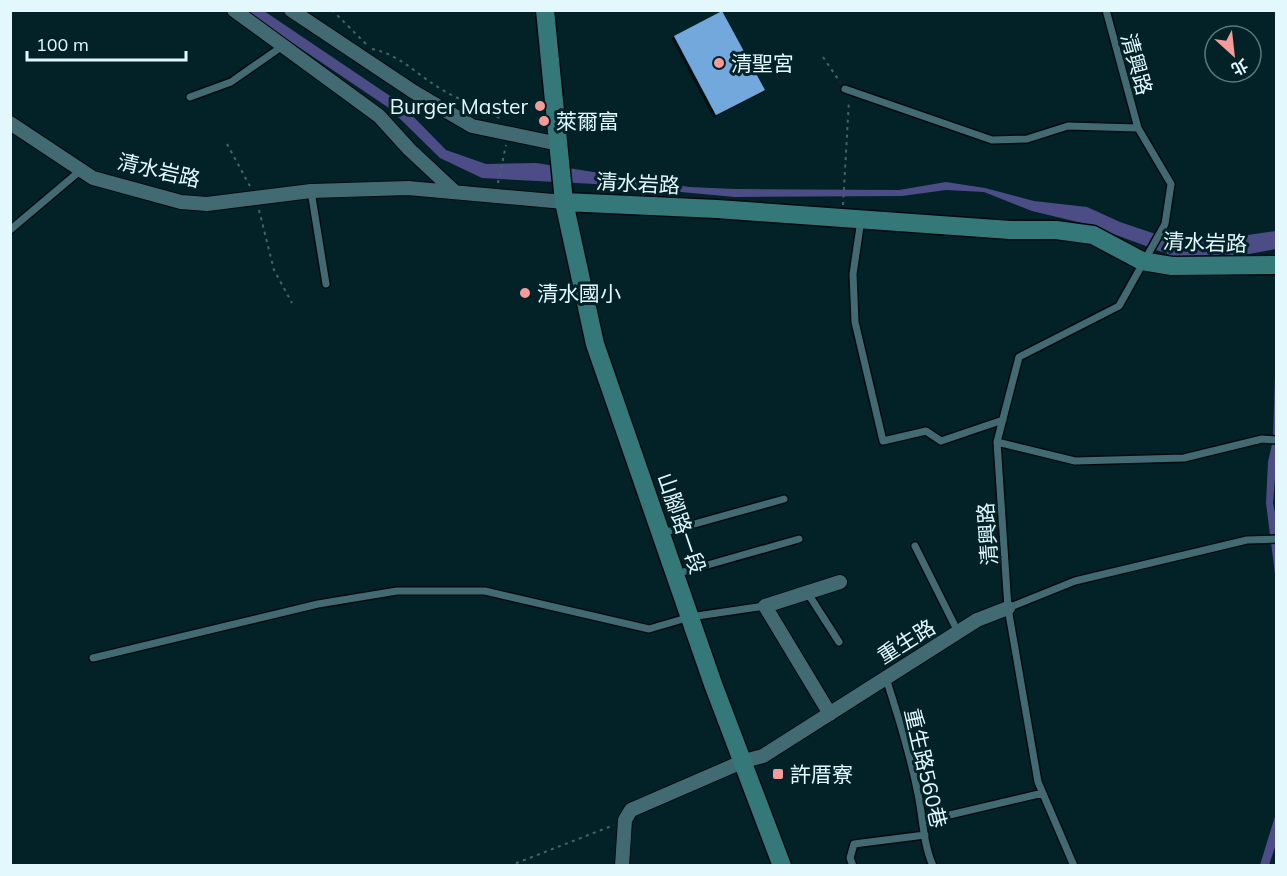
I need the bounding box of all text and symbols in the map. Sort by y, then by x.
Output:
scale bar [27,24,186,62]
north arrow [1203,24,1263,84]
street label: 清興路 [1116,30,1158,98]
text: 100 m [36,33,89,56]
place label: 清聖宮 [731,50,794,76]
text: 北 [1228,55,1251,80]
marker: 清聖宮 [712,56,726,70]
place label: Burger Master [390,93,528,119]
marker: Burger Master [533,99,547,113]
place label: 萊爾富 [556,108,619,134]
marker: 萊爾富 [537,114,551,128]
street label: 清水岩路 [115,148,203,192]
street label: 清水岩路 [595,168,681,198]
street label: 清水岩路 [1163,228,1247,256]
place label: 清水國小 [537,280,621,306]
marker: 清水國小 [518,286,532,300]
street label: 山腳路一段 [653,469,711,577]
street label: 清興路 [972,502,1002,566]
street label: 重生路 [872,613,940,669]
street label: 重生路560巷 [900,706,952,830]
place label: 許厝寮 [790,761,853,787]
marker: 許厝寮 [771,767,785,781]

